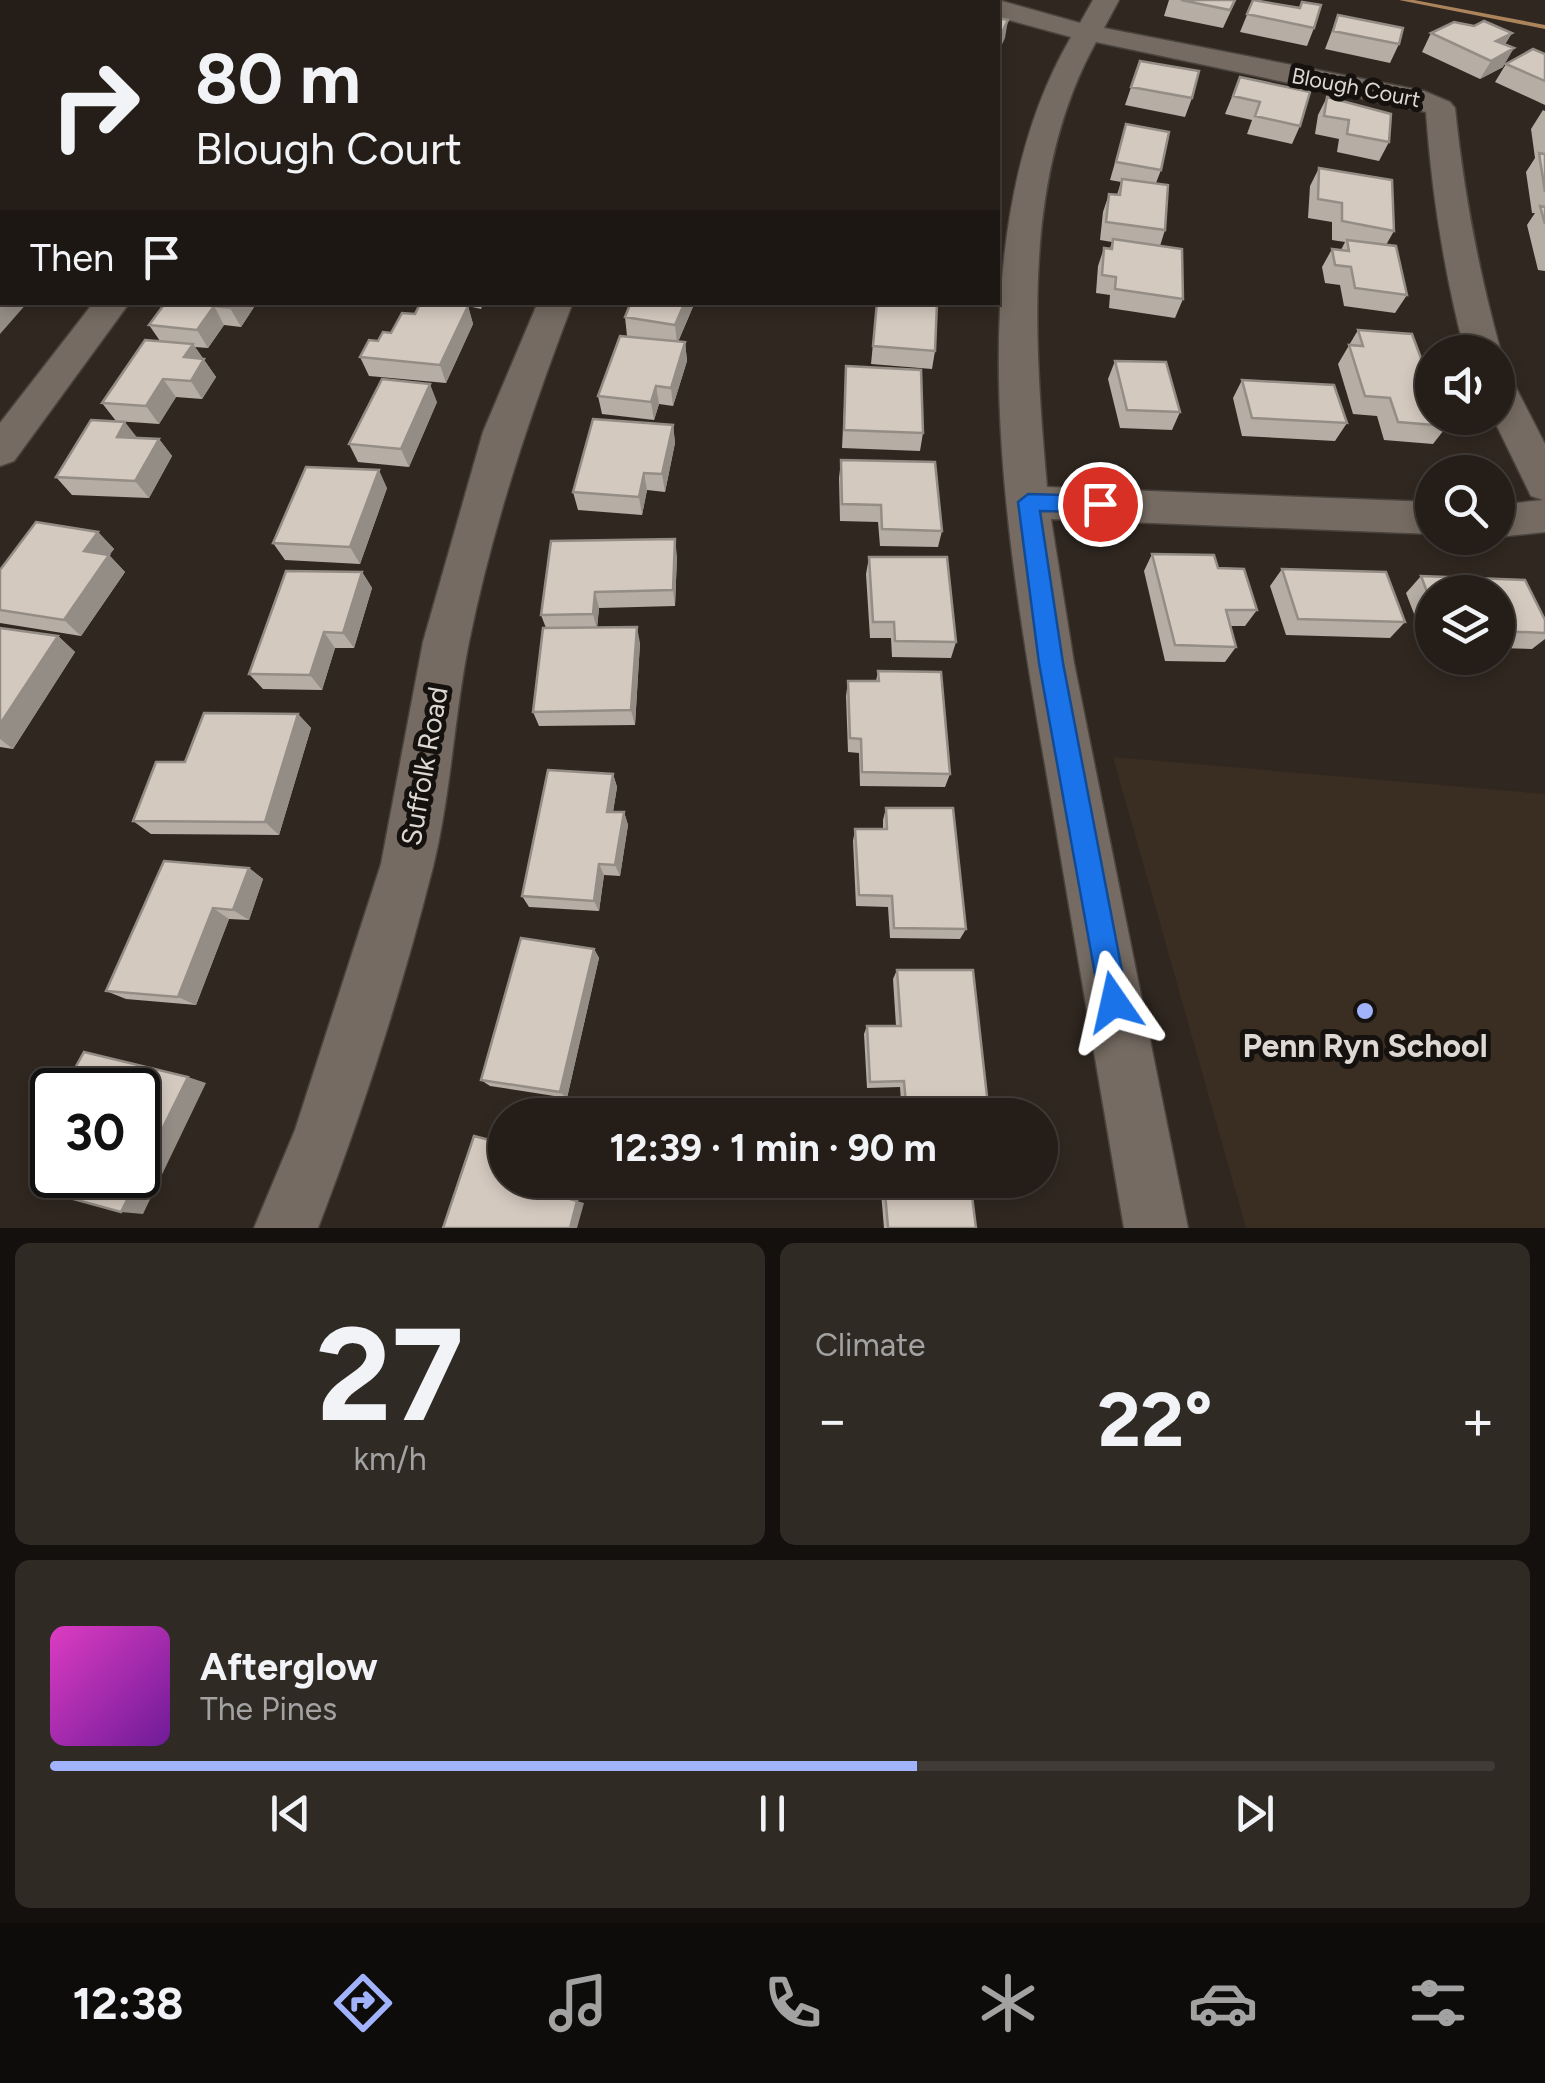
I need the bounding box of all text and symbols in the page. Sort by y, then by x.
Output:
text: 80 m [195,36,361,121]
icon: right [30,40,160,170]
street label: Blough Court [1289,62,1423,113]
text: Blough Court [195,121,462,175]
icon: arrive [134,230,189,285]
text: Then [30,235,114,281]
map controls [1415,335,1515,675]
button: sound [1415,335,1515,435]
button: search [1415,455,1515,555]
pin [1058,462,1143,547]
icon: arrive [1073,477,1128,532]
button: layers [1415,575,1515,675]
street label: Suffolk Road [393,684,455,848]
position arrow [1062,950,1166,1054]
marker: Penn Ryn School [1354,1000,1376,1022]
place label: Penn Ryn School [1242,1027,1488,1065]
speed limit sign: 30 [30,1068,160,1198]
text: 12:39 · 1 min · 90 m [609,1125,937,1171]
text: 27 [316,1297,464,1453]
text: Climate [815,1326,926,1364]
text: 22° [1097,1375,1213,1465]
text: − [815,1387,849,1453]
text: + [1461,1387,1495,1453]
text: km/h [353,1440,427,1478]
text: Afterglow [200,1644,378,1690]
text: The Pines [200,1690,337,1728]
icon: previous [263,1786,318,1841]
icon: pause [745,1786,800,1841]
icon: next [1227,1786,1282,1841]
icon: directions [328,1968,398,2038]
icon: music [543,1968,613,2038]
icon: phone [758,1968,828,2038]
icon: climate [973,1968,1043,2038]
icon: car [1188,1968,1258,2038]
icon: filters [1403,1968,1473,2038]
text: 12:38 [72,1976,184,2030]

